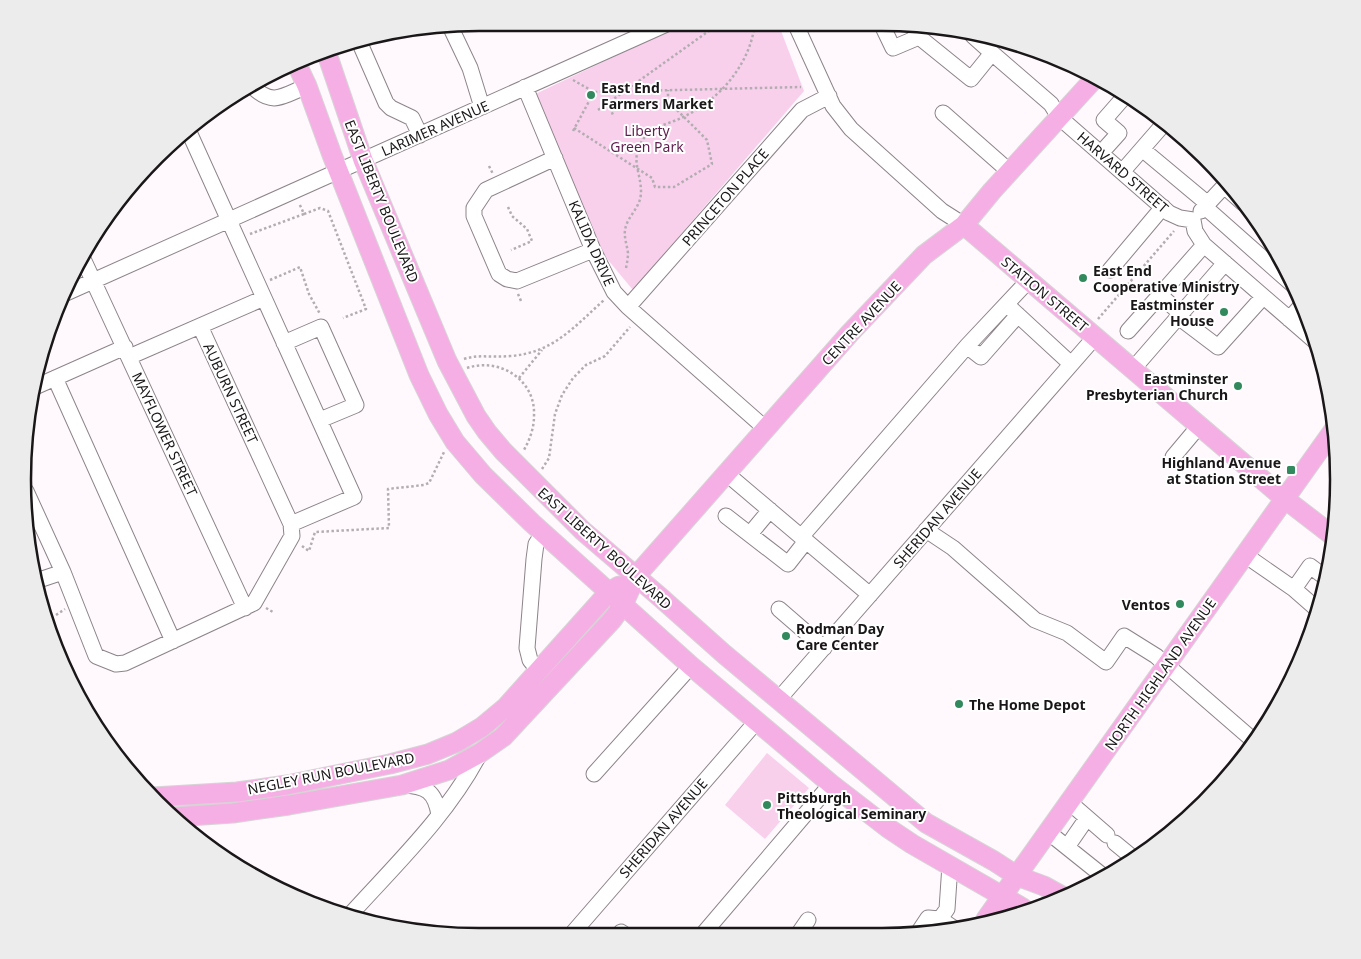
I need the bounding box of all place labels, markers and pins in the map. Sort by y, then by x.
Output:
place label: East End Farmers Market [601,78,713,113]
marker: East End Farmers Market [585,89,597,101]
place label: East End Cooperative Ministry [1093,261,1239,296]
marker: East End Cooperative Ministry [1077,272,1089,284]
place label: Eastminster House [1130,295,1215,330]
marker: Eastminster House [1218,306,1230,318]
place label: Eastminster Presbyterian Church [1086,369,1229,404]
marker: Eastminster Presbyterian Church [1232,380,1244,392]
place label: Highland Avenue at Station Street [1161,453,1281,488]
marker: Highland Avenue at Station Street [1285,464,1297,476]
place label: Ventos [1122,595,1170,614]
marker: Ventos [1174,598,1186,610]
place label: Rodman Day Care Center [796,619,884,654]
marker: Rodman Day Care Center [780,630,792,642]
place label: The Home Depot [969,695,1086,714]
marker: The Home Depot [953,698,965,710]
place label: Pittsburgh Theological Seminary [777,788,926,823]
marker: Pittsburgh Theological Seminary [761,799,773,811]

